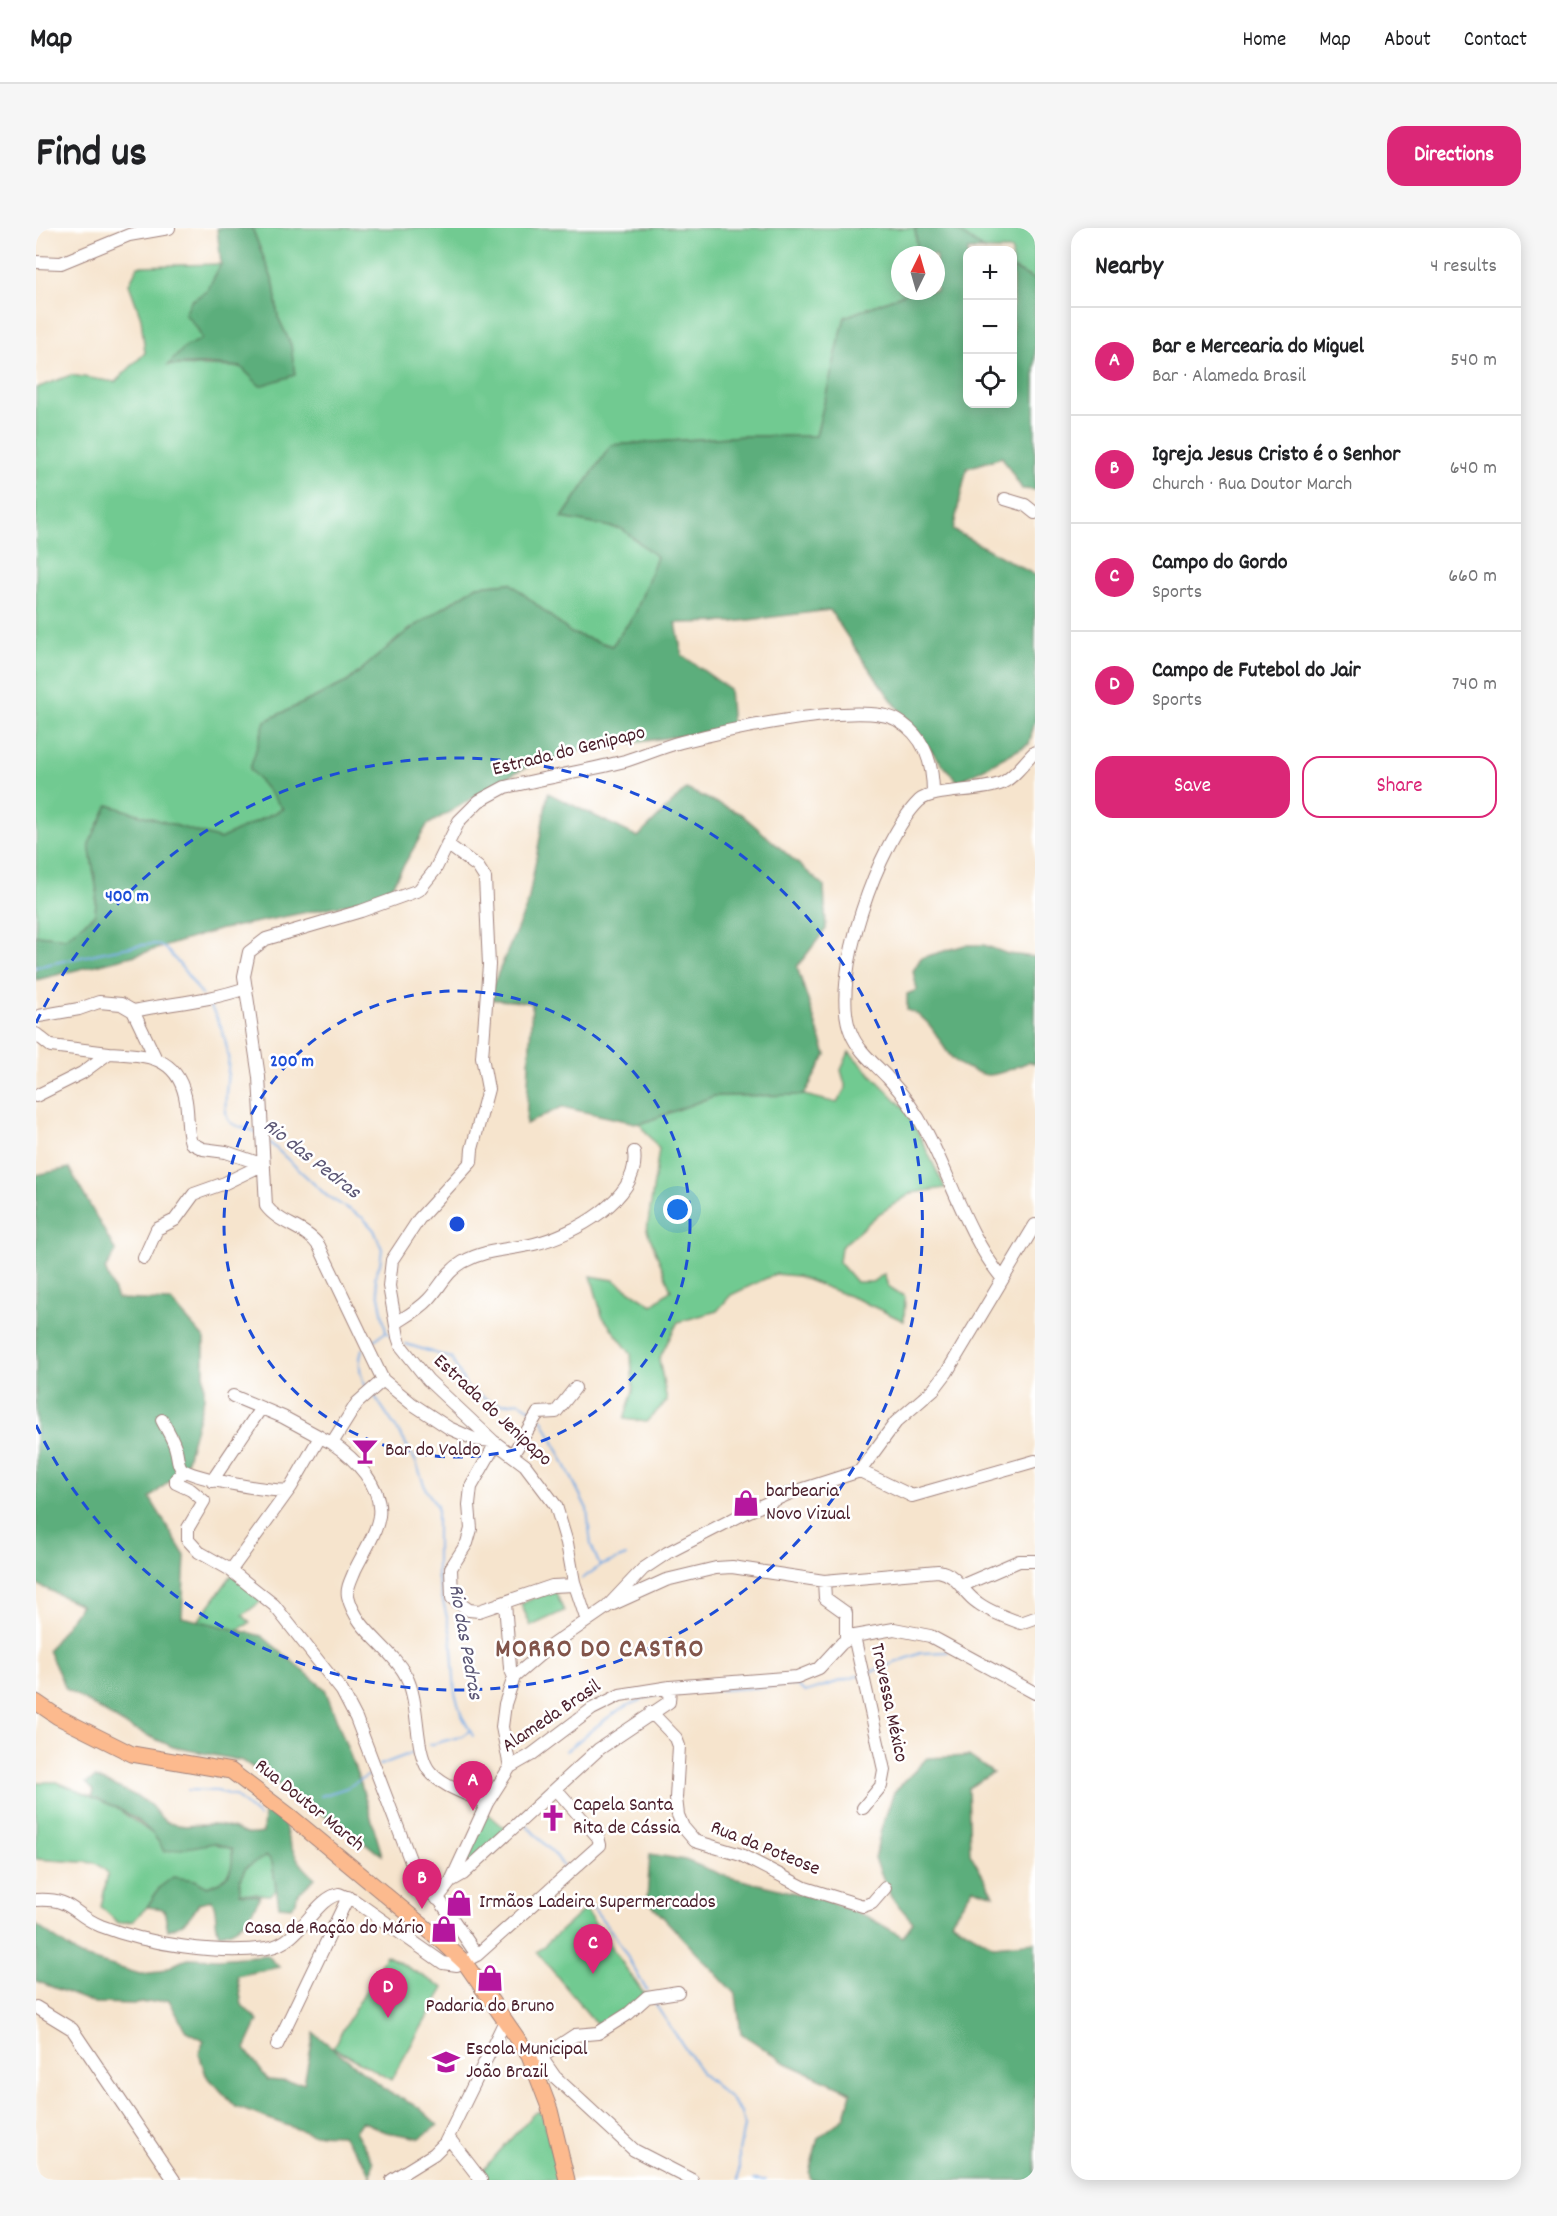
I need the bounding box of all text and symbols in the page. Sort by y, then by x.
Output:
text: Map [30,21,72,61]
text: Home [1242,26,1286,56]
text: Map [1319,26,1351,56]
text: About [1384,26,1431,56]
text: Contact [1464,26,1527,56]
text: Find us [36,126,147,186]
button: Directions [1387,126,1521,186]
north arrow [891,246,945,300]
map controls [963,246,1017,408]
button: + [963,246,1017,300]
text: Nearby [1095,249,1163,286]
text: 4 results [1430,253,1497,281]
button: − [963,300,1017,354]
text: Bar e Mercearia do Miguel [1152,332,1364,363]
text: A [1109,347,1120,375]
text: 540 m [1450,347,1497,375]
button: locate [963,354,1017,408]
text: Bar · Alameda Brasil [1152,363,1306,391]
text: Igreja Jesus Cristo é o Senhor [1152,440,1400,471]
text: B [1110,455,1119,483]
text: 640 m [1450,455,1497,483]
text: Church · Rua Doutor March [1152,471,1352,499]
text: Campo do Gordo [1152,548,1288,579]
text: C [1110,563,1119,591]
text: 660 m [1448,563,1497,591]
text: Sports [1152,579,1202,607]
text: Campo de Futebol do Jair [1152,656,1361,687]
text: D [1109,671,1120,699]
text: 740 m [1452,671,1497,699]
text: Sports [1152,687,1202,715]
street label: Estrada do Genipapo [490,719,648,785]
button: Save [1095,756,1290,818]
button: Share [1302,756,1497,818]
text: 400 m [105,885,149,910]
text: 200 m [270,1050,314,1075]
water label: Rio das Pedras [256,1112,367,1208]
your location [663,1195,692,1224]
centre of rings [447,1214,467,1234]
street label: Estrada do Jenipapo [426,1348,558,1474]
bar icon: Bar do Valdo [350,1436,380,1466]
place label: Bar do Valdo [385,1437,481,1465]
place label: barbearia Novo Vizual [766,1478,850,1529]
shop icon: barbearia Novo Vizual [731,1488,761,1518]
water label: Rio das Pedras [439,1582,489,1703]
district label: MORRO DO CASTRO [495,1632,705,1669]
street label: Travessa México [862,1641,914,1765]
street label: Alameda Brasil [497,1673,607,1760]
street label: Rua Doutor March [248,1753,370,1859]
pin: A [454,1762,492,1811]
place label: Capela Santa Rita de Cássia [573,1792,681,1843]
church icon: Capela Santa Rita de Cássia [538,1803,568,1833]
street label: Rua da Poteose [706,1814,824,1884]
pin: B [402,1860,442,1909]
shop icon: Irmãos Ladeira Supermercados [444,1888,474,1918]
place label: Irmãos Ladeira Supermercados [479,1889,716,1917]
shop icon: Casa de Ração do Mário [429,1914,459,1944]
place label: Casa de Ração do Mário [244,1915,424,1943]
pin: C [574,1924,612,1974]
shop icon: Padaria do Bruno [475,1963,505,1993]
pin: D [368,1968,408,2018]
place label: Padaria do Bruno [426,1993,554,2021]
place label: Escola Municipal João Brazil [466,2036,588,2087]
school or university icon: Escola Municipal João Brazil [431,2047,461,2077]

